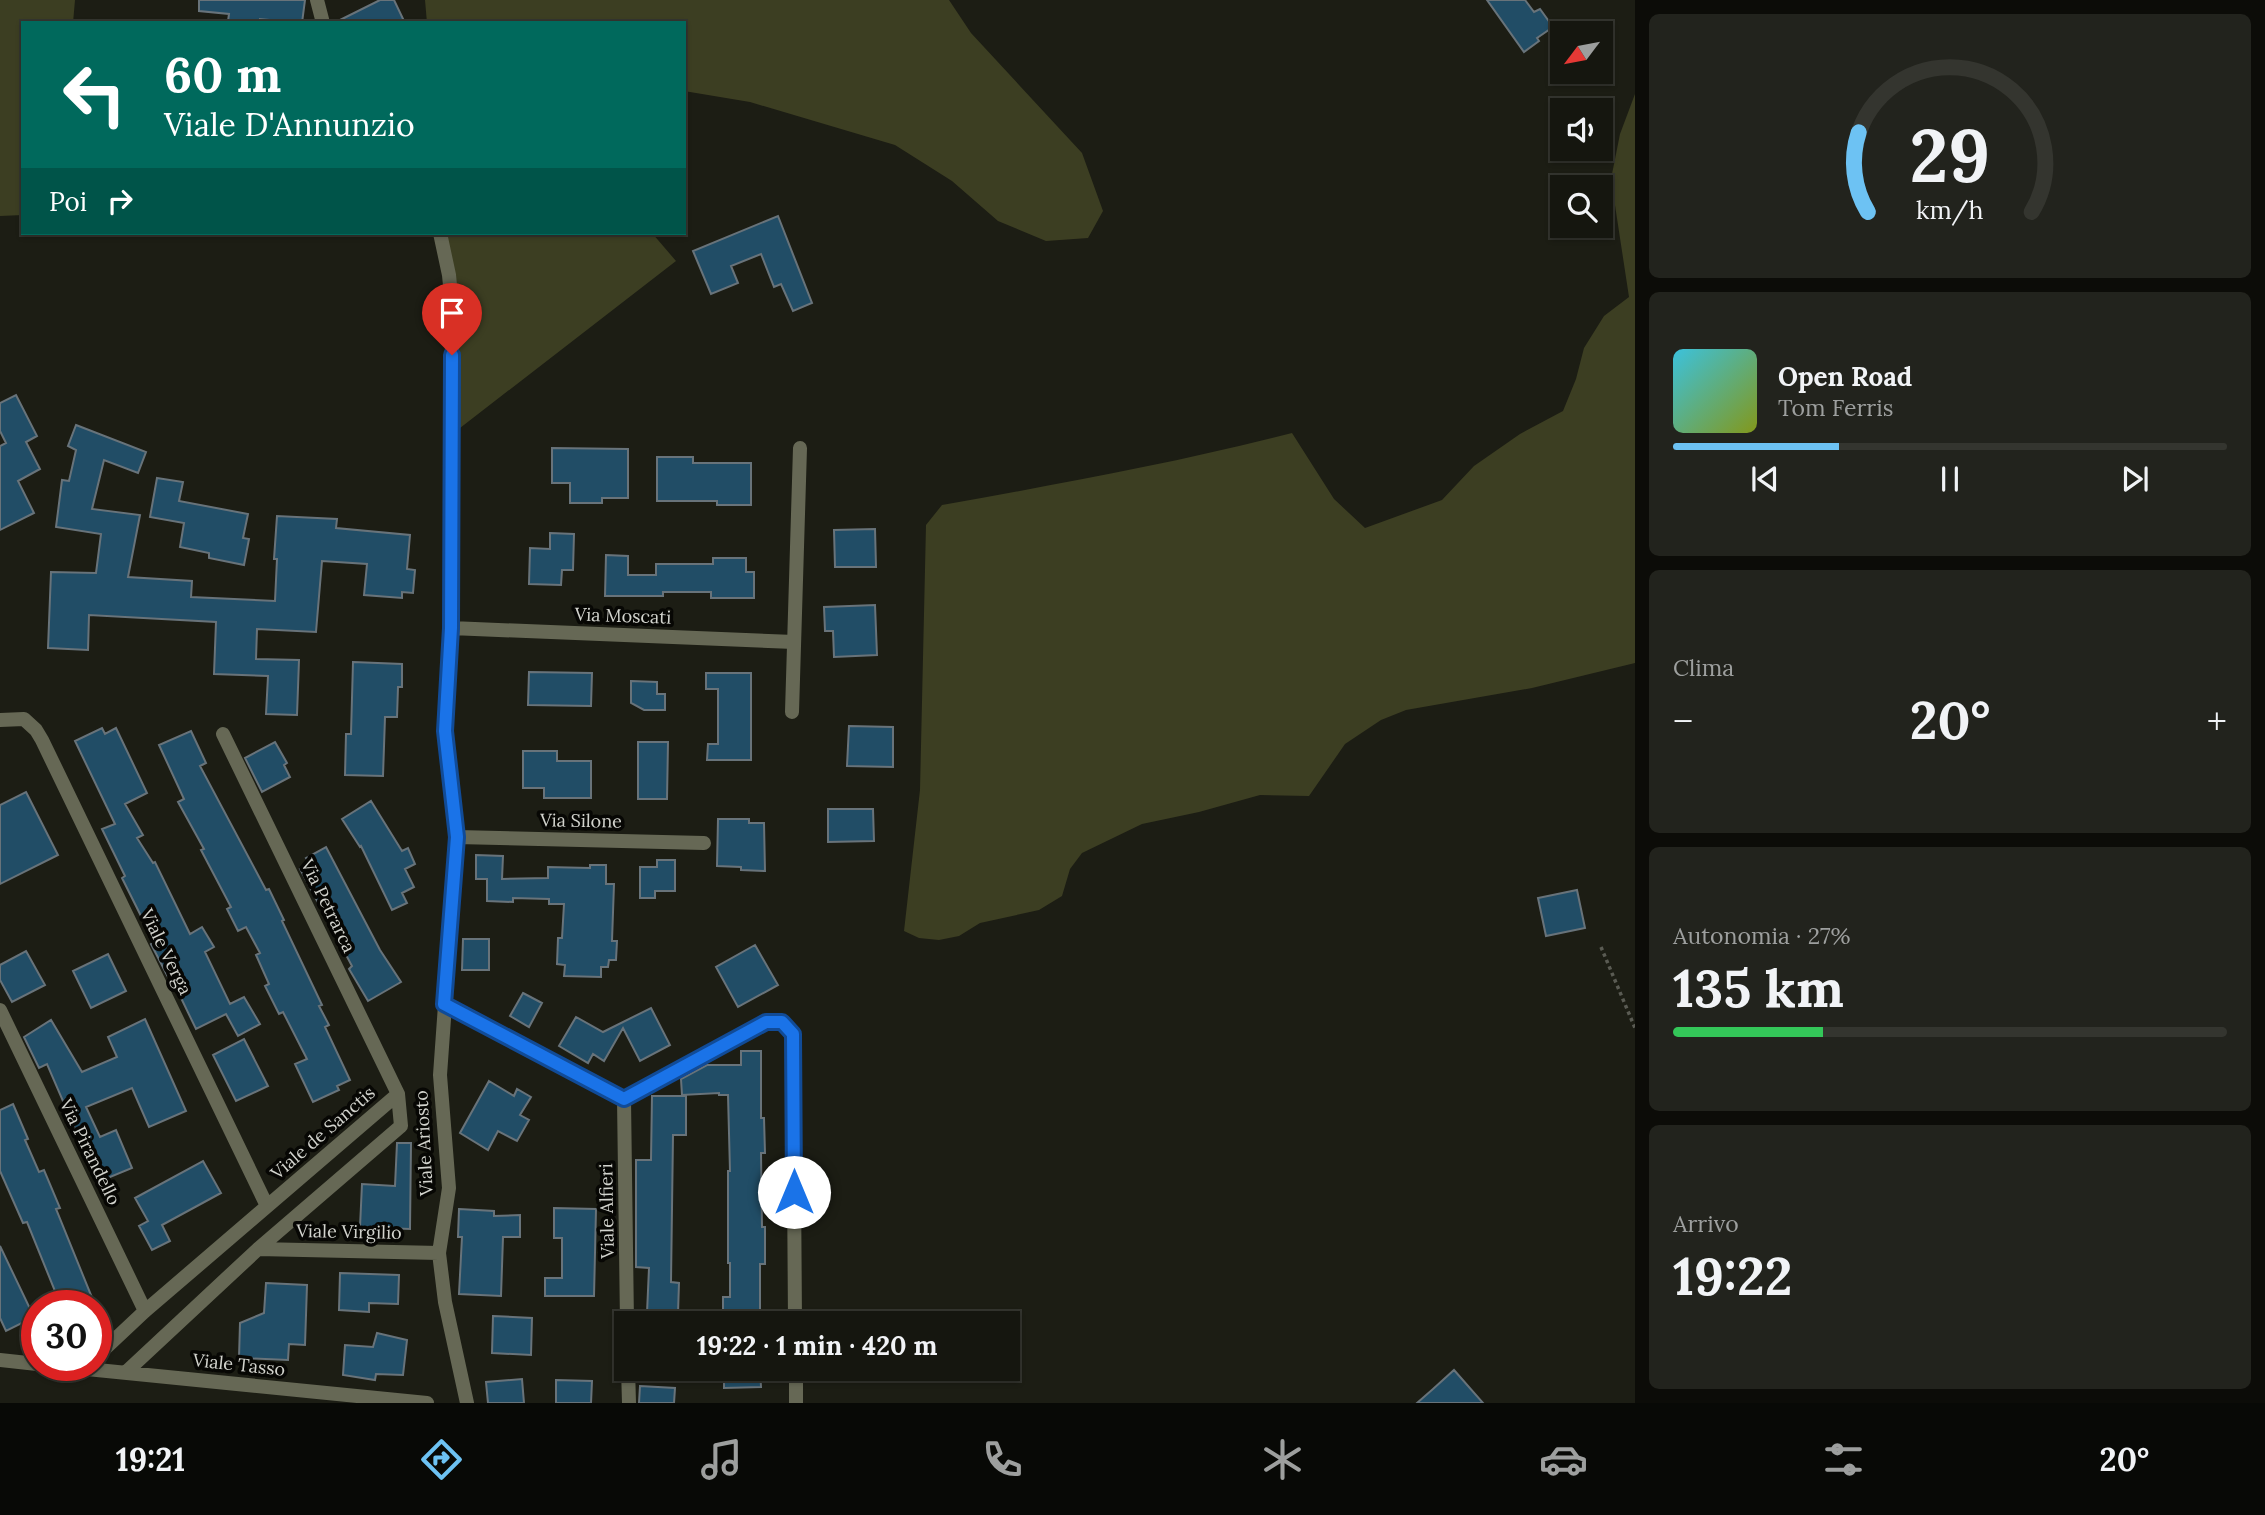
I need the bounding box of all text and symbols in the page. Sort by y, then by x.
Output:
north arrow [1550,21,1614,84]
map controls [1550,21,1613,238]
text: 60 m [164,43,281,105]
icon: left [49,49,140,140]
button: sound [1550,98,1613,161]
text: Viale D'Annunzio [164,104,415,145]
text: 29 [1910,109,1990,202]
button: search [1550,175,1613,238]
icon: right [101,182,139,220]
text: Poi [49,185,87,218]
text: km/h [1916,194,1984,226]
pin [422,283,482,355]
icon: arrive [433,294,471,332]
text: Open Road [1778,360,1912,393]
text: Tom Ferris [1778,393,1893,422]
icon: previous [1746,460,1784,498]
icon: pause [1931,460,1969,498]
icon: next [2116,460,2154,498]
street label: Via Moscati [573,602,672,629]
text: Clima [1673,653,1734,682]
text: 20° [1910,687,1990,753]
text: − [1673,697,1693,745]
text: + [2207,697,2227,745]
street label: Via Silone [539,808,622,833]
street label: Via Petrarca [295,854,361,956]
street label: Viale Verga [135,904,197,999]
text: Autonomia · 27% [1673,921,1851,950]
text: 135 km [1673,955,1844,1021]
street label: Viale de Sanctis [265,1081,380,1185]
street label: Viale Ariosto [409,1090,438,1197]
street label: Via Pirandello [54,1094,126,1209]
position arrow [757,1155,831,1229]
street label: Viale Alfieri [594,1163,619,1260]
text: Arrivo [1673,1209,1739,1238]
street label: Viale Virgilio [295,1219,402,1244]
text: 19:22 [1673,1243,1793,1309]
speed limit sign: 30 [21,1290,112,1381]
text: 19:22 · 1 min · 420 m [697,1329,937,1362]
street label: Viale Tasso [191,1348,286,1381]
icon: directions [417,1435,466,1484]
icon: music [697,1435,746,1484]
icon: phone [978,1435,1027,1484]
icon: climate [1258,1435,1307,1484]
icon: car [1539,1435,1588,1484]
icon: filters [1819,1435,1868,1484]
text: 19:21 [116,1439,185,1480]
text: 20° [2100,1439,2149,1480]

